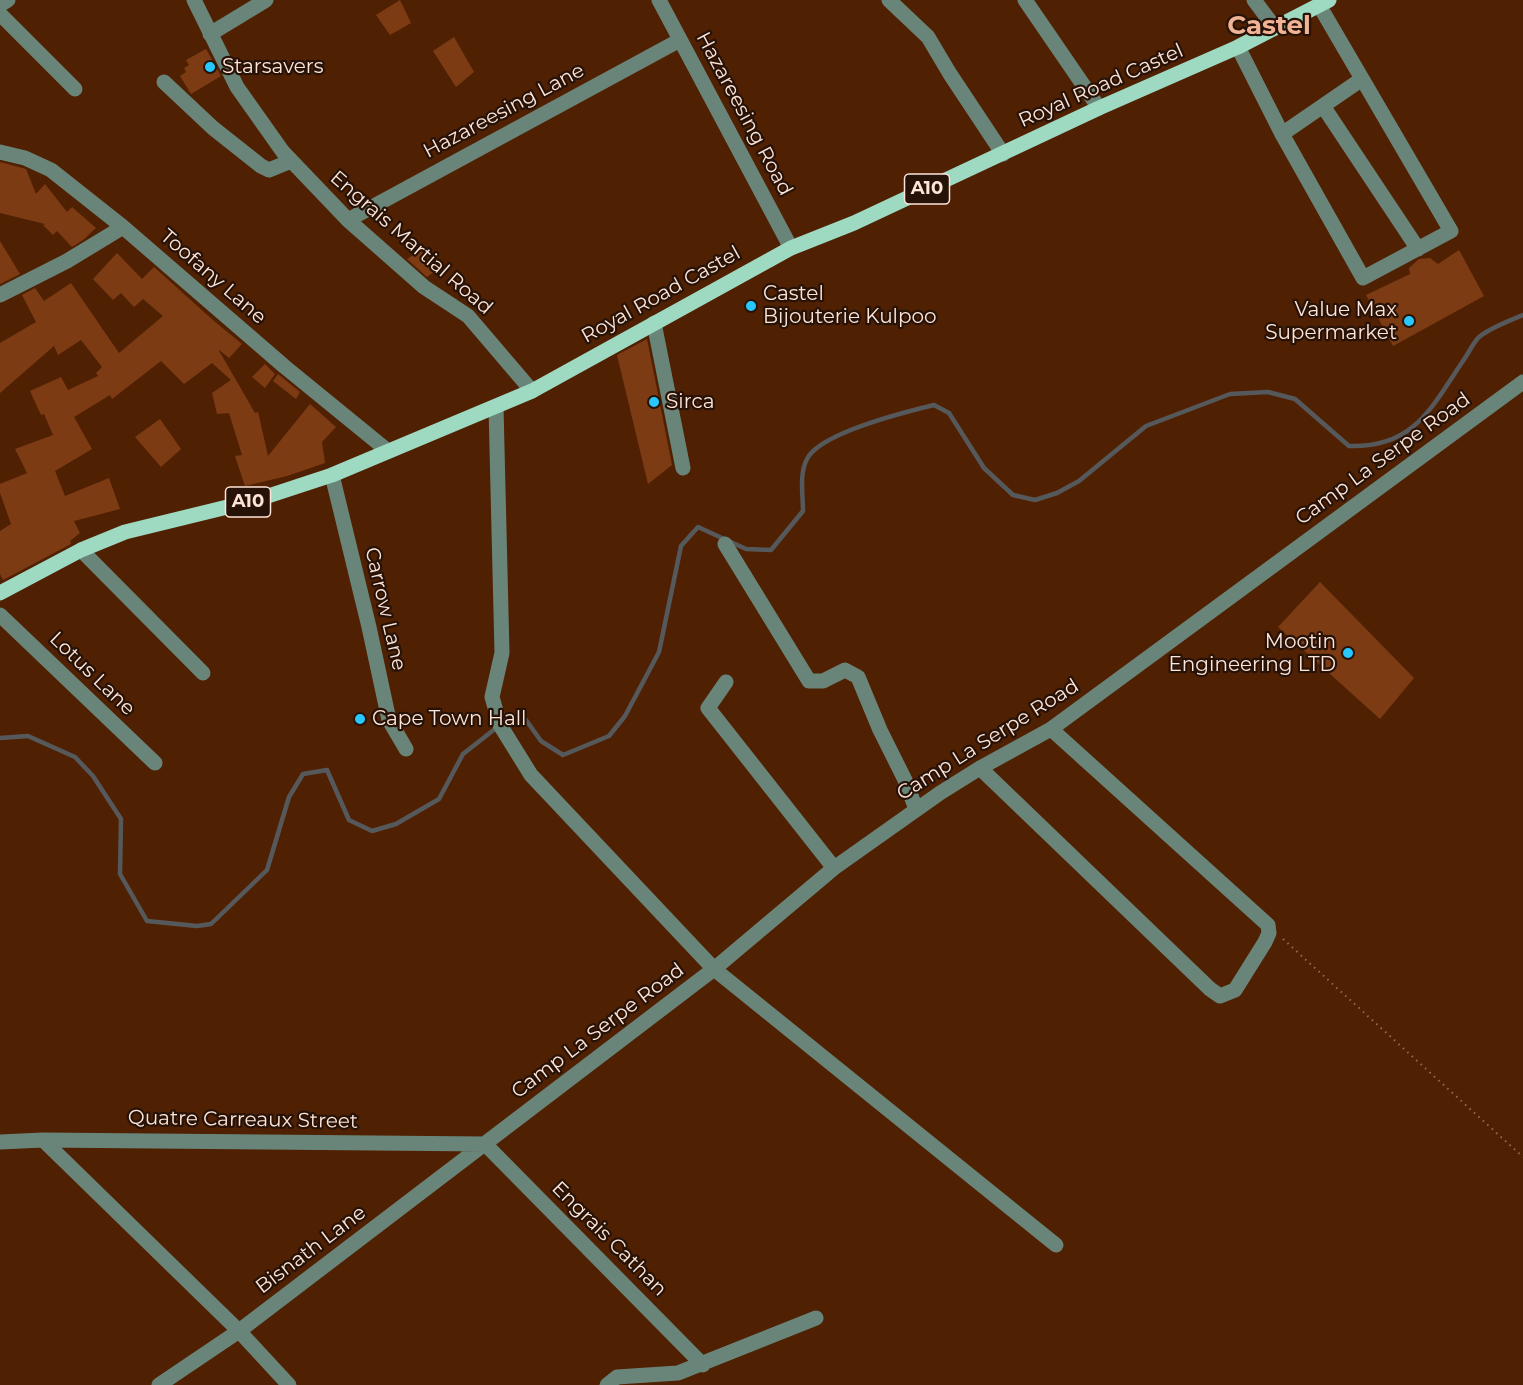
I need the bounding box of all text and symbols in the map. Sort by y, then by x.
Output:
district label: Castel [1227,10,1311,42]
street label: Hazareesing Road [691,28,797,200]
street label: Royal Road Castel [1015,39,1187,133]
place label: Starsavers [222,55,324,79]
street label: Hazareesing Lane [419,58,589,164]
marker: Starsavers [203,60,217,74]
street label: Engrais Martial Road [325,166,497,320]
road number: A10 [904,174,950,204]
street label: Toofany Lane [155,225,271,329]
street label: Royal Road Castel [577,241,745,349]
place label: Castel Bijouterie Kulpoo [763,282,937,329]
place label: Value Max Supermarket [1265,298,1397,345]
marker: Castel Bijouterie Kulpoo [744,299,758,313]
marker: Value Max Supermarket [1402,314,1416,328]
street label: Camp La Serpe Road [1291,388,1475,530]
place label: Sirca [666,390,715,414]
marker: Sirca [647,395,661,409]
road number: A10 [226,487,270,517]
street label: Carrow Lane [359,545,411,673]
street label: Lotus Lane [44,627,140,721]
place label: Mootin Engineering LTD [1168,630,1336,677]
marker: Mootin Engineering LTD [1341,646,1355,660]
street label: Camp La Serpe Road [893,674,1083,806]
place label: Cape Town Hall [372,707,526,731]
marker: Cape Town Hall [353,712,367,726]
street label: Camp La Serpe Road [507,958,689,1104]
street label: Quatre Carreaux Street [128,1106,358,1134]
street label: Engrais Cathan [547,1177,671,1301]
street label: Bisnath Lane [251,1201,371,1299]

